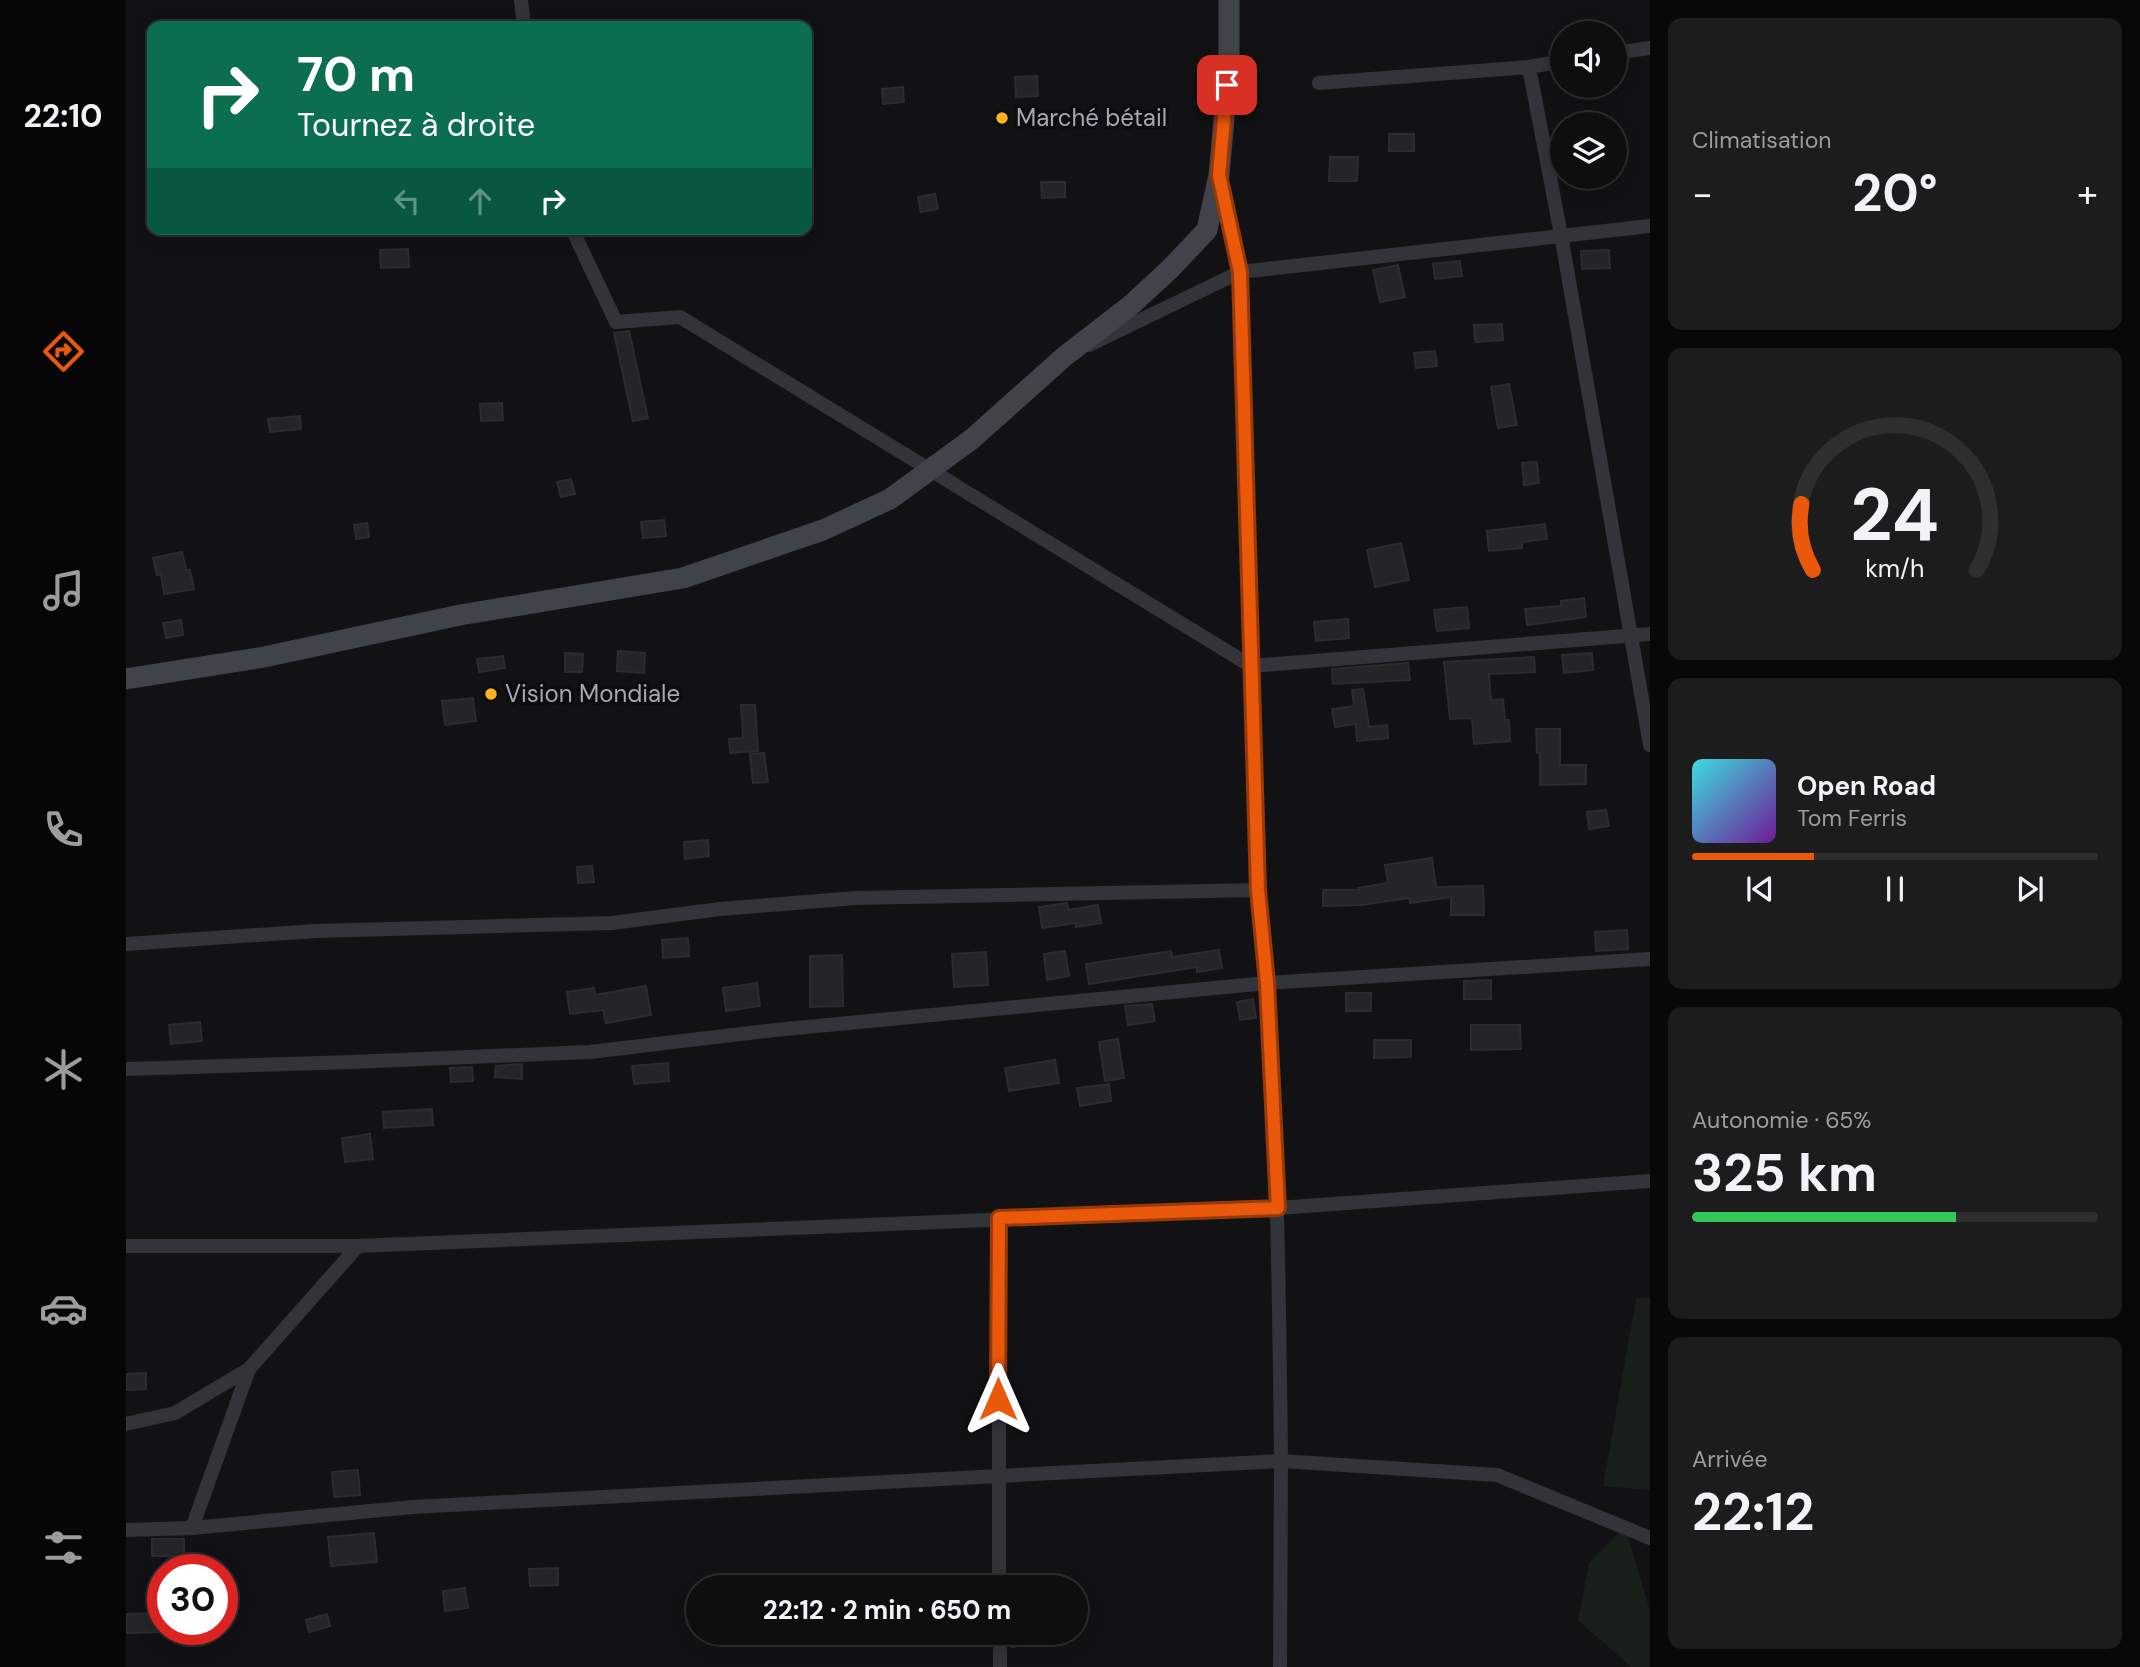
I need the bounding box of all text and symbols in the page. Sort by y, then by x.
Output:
map controls [1550,21,1627,189]
button: sound [1550,21,1627,98]
text: 70 m [297,42,415,106]
icon: right [182,49,273,140]
pin [1197,55,1257,115]
icon: arrive [1208,66,1246,104]
text: 22:10 [23,95,103,137]
place label: Marché bétail [1016,102,1167,133]
text: Tournez à droite [297,104,535,146]
marker: Marché bétail [994,110,1010,126]
button: layers [1550,112,1627,189]
text: Climatisation [1692,125,1831,155]
text: 20° [1852,159,1938,227]
text: − [1692,169,1713,219]
text: + [2077,169,2098,219]
icon: left [388,182,426,220]
icon: ahead [461,182,499,220]
icon: right [534,182,572,220]
icon: directions [39,327,88,376]
text: 24 [1851,468,1939,563]
text: km/h [1865,551,1925,584]
icon: music [39,566,88,615]
place label: Vision Mondiale [505,678,680,709]
marker: Vision Mondiale [483,686,499,702]
text: Open Road [1797,769,1936,803]
text: Tom Ferris [1797,803,1907,833]
icon: phone [39,805,88,854]
icon: previous [1741,870,1779,908]
icon: pause [1876,870,1914,908]
icon: next [2011,870,2049,908]
icon: climate [39,1045,88,1094]
text: Autonomie · 65% [1692,1105,1871,1135]
text: 325 km [1692,1139,1877,1207]
icon: car [39,1284,88,1333]
position arrow [961,1362,1035,1436]
text: Arrivée [1692,1444,1768,1474]
text: 22:12 [1692,1478,1814,1546]
icon: filters [39,1523,88,1572]
speed limit sign: 30 [147,1554,238,1645]
text: 22:12 · 2 min · 650 m [763,1593,1011,1627]

